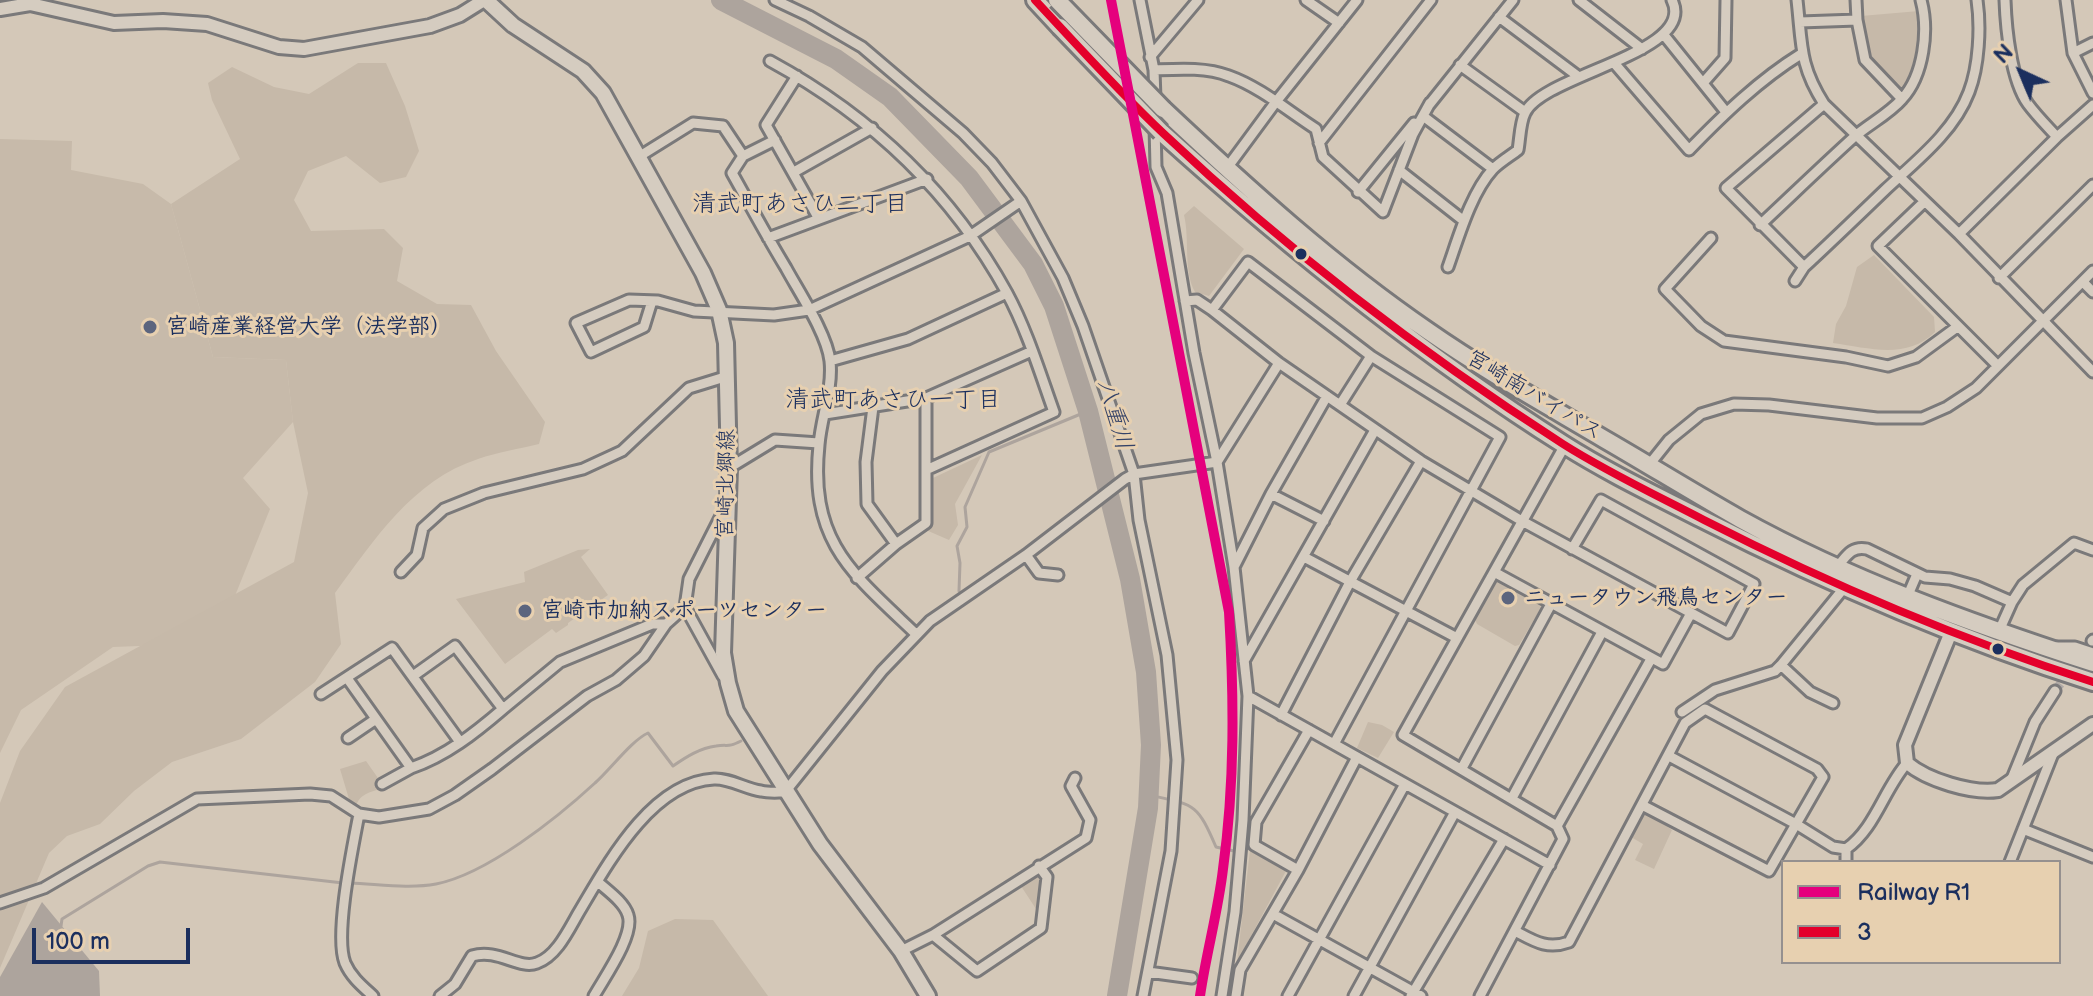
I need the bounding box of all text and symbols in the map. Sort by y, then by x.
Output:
north arrow [1981,32,2061,112]
text: N [1989,39,2019,70]
district label: 清武町あさひ二丁目 [692,191,908,219]
unlabelled marker [1293,246,1309,262]
place label: 宮崎産業経営大学（法学部） [166,314,452,340]
marker: 宮崎産業経営大学（法学部） [141,318,159,336]
street label: 宮崎南バイパス [1461,345,1607,447]
water label: 八重川 [1090,376,1138,454]
district label: 清武町あさひ一丁目 [785,387,1001,415]
street label: 宮崎北郷線 [713,429,741,539]
place label: ニュータウン飛鳥センター [1524,585,1788,611]
marker: ニュータウン飛鳥センター [1499,589,1517,607]
place label: 宮崎市加納スポーツセンター [541,598,827,624]
marker: 宮崎市加納スポーツセンター [516,602,534,620]
unlabelled marker [1990,641,2006,657]
legend [1781,860,2061,964]
text: Railway R1 [1857,878,1970,907]
scale bar [36,912,194,962]
text: 3 [1857,918,1872,947]
text: 100 m [46,927,110,956]

